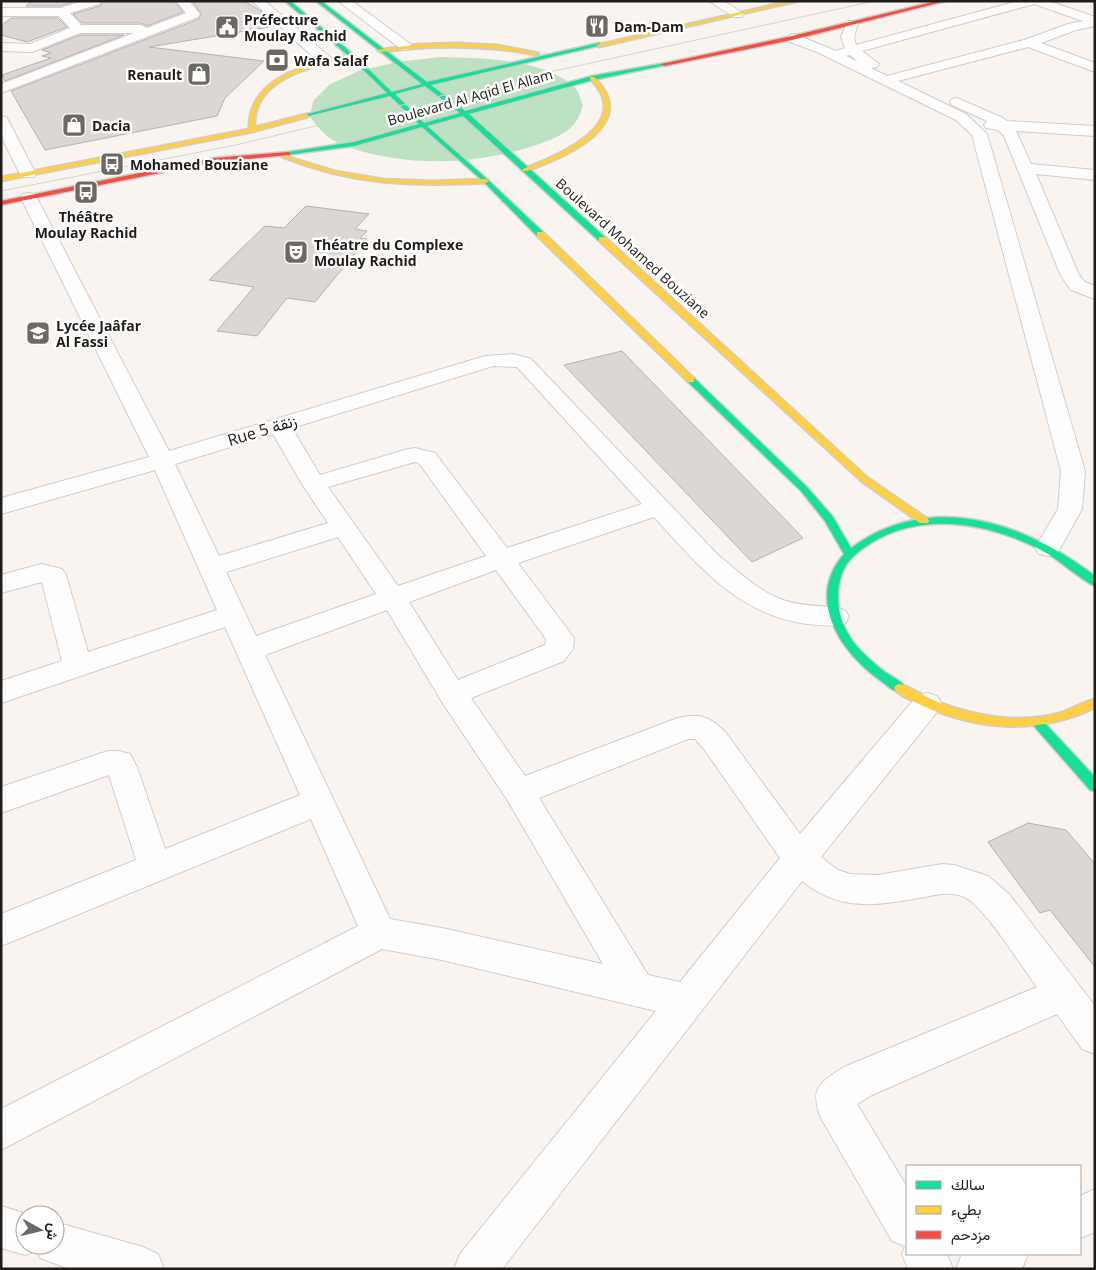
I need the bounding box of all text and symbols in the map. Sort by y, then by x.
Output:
place label: Préfecture Moulay Rachid [244,10,347,45]
restaurant icon: Dam-Dam [584,13,610,39]
public building icon: Préfecture Moulay Rachid [214,14,240,40]
place label: Dam-Dam [614,17,684,36]
bank icon: Wafa Salaf [264,47,290,73]
place label: Wafa Salaf [294,51,369,70]
shop icon: Renault [186,61,212,87]
street label: Boulevard Al Aqid El Allam [385,64,555,130]
place label: Renault [127,65,182,84]
shop icon: Dacia [61,112,87,138]
place label: Dacia [92,116,131,135]
bus stop icon: Mohamed Bouziane [99,151,125,177]
place label: Mohamed Bouziane [130,155,268,174]
street label: Boulevard Mohamed Bouziane [552,174,714,322]
bus stop icon: Théâtre Moulay Rachid [73,179,99,205]
place label: Théâtre Moulay Rachid [35,207,137,242]
place label: Théatre du Complexe Moulay Rachid [314,235,463,270]
theatre icon: Théatre du Complexe Moulay Rachid [283,239,309,265]
place label: Lycée Jaâfar Al Fassi [56,316,142,351]
school or university icon: Lycée Jaâfar Al Fassi [25,320,51,346]
street label: Rue 5 زنقة [225,409,299,451]
legend [906,1165,1081,1255]
text: سالك [951,1174,985,1194]
text: بطيء [951,1199,981,1223]
north arrow [15,1205,65,1255]
text: ش [43,1222,64,1242]
text: مزدحم [951,1224,990,1245]

